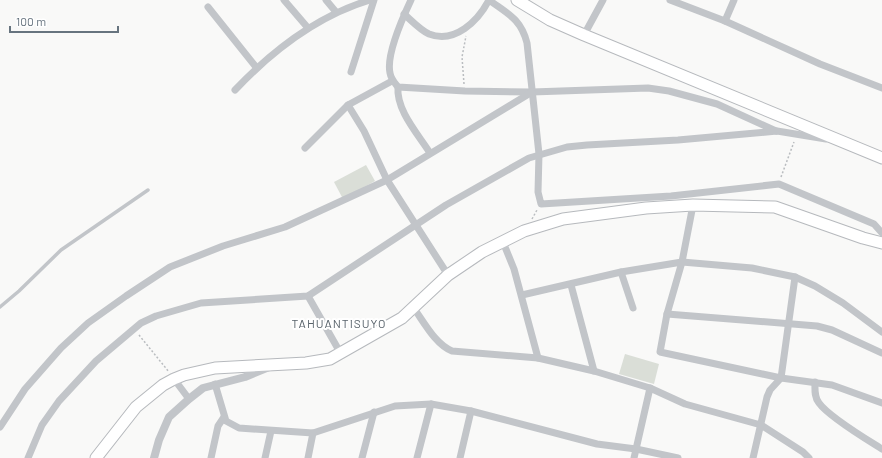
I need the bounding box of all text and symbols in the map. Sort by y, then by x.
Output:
scale bar [10,8,118,34]
text: 100 m [16,14,46,28]
district label: TAHUANTISUYO [291,316,387,330]

